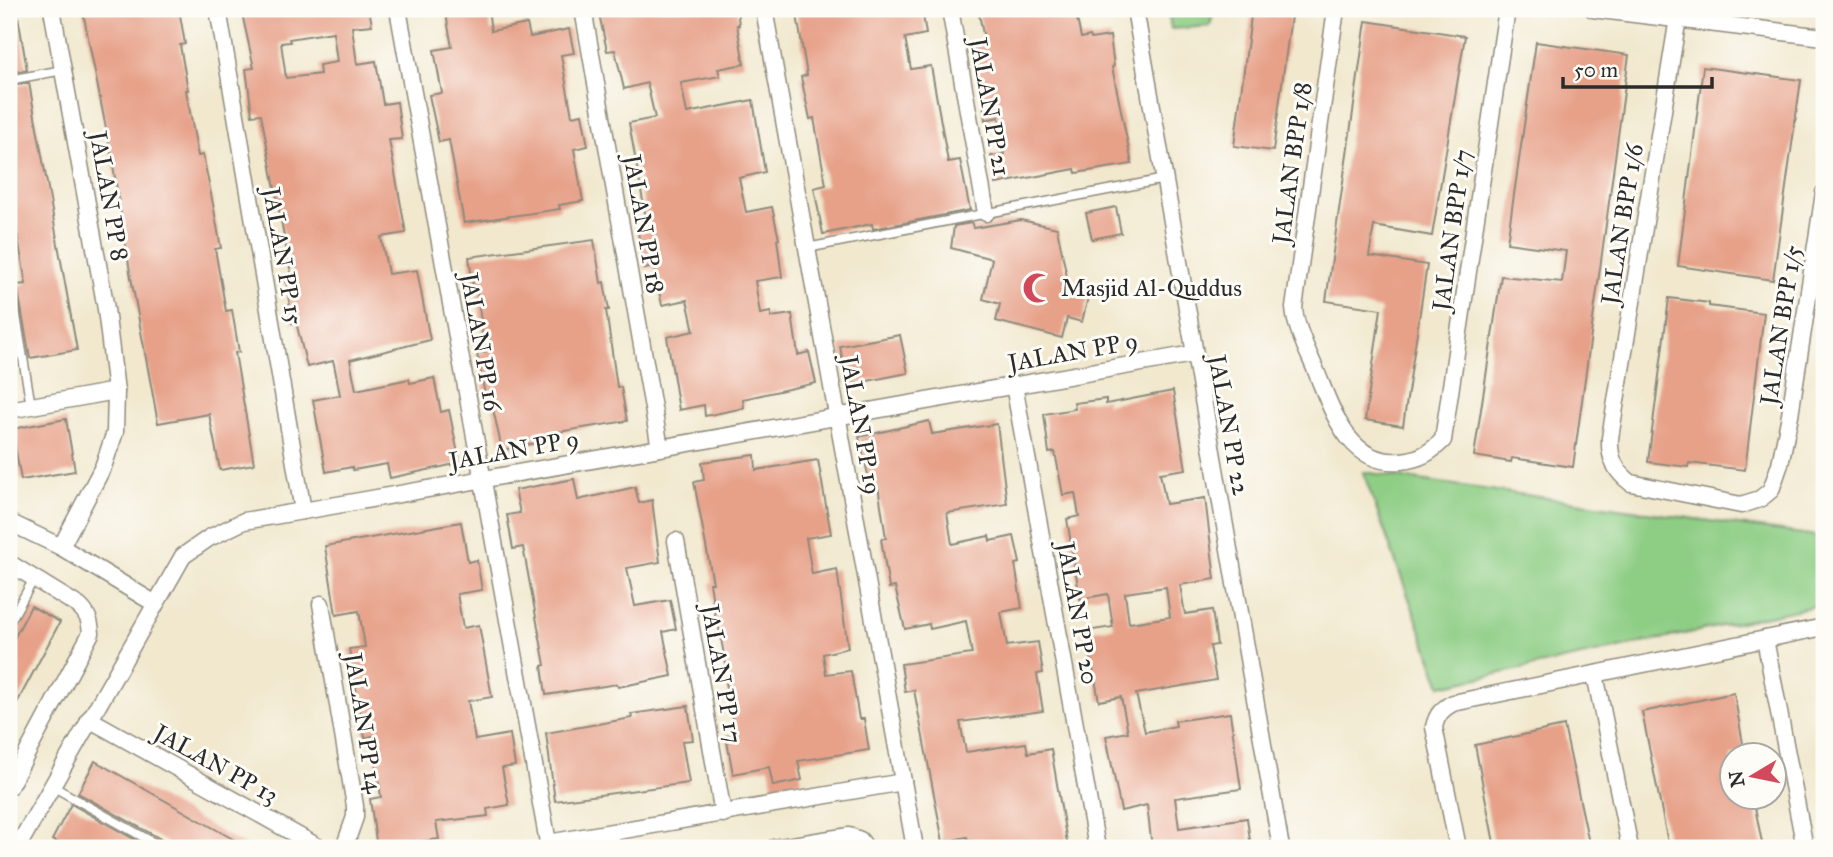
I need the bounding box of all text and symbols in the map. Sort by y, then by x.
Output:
street label: JALAN PP 21 [963,33,1017,178]
scale bar [1563,46,1712,90]
text: 50 m [1574,57,1619,83]
street label: JALAN BPP 1/8 [1265,80,1318,249]
street label: JALAN PP 8 [82,126,135,263]
street label: JALAN BPP 1/6 [1594,141,1650,310]
street label: JALAN BPP 1/7 [1425,147,1478,316]
street label: JALAN PP 18 [616,149,671,296]
street label: JALAN PP 15 [256,182,310,327]
street label: JALAN BPP 1/5 [1753,243,1808,410]
street label: JALAN PP 16 [454,267,508,414]
mosque icon: Masjid Al-Quddus [1021,271,1055,305]
place label: Masjid Al-Quddus [1061,273,1242,303]
street label: JALAN PP 9 [1003,326,1140,379]
street label: JALAN PP 19 [833,350,888,497]
street label: JALAN PP 22 [1201,350,1256,498]
street label: JALAN PP 9 [444,424,581,477]
street label: JALAN PP 20 [1050,536,1105,687]
street label: JALAN PP 17 [694,599,749,746]
street label: JALAN PP 14 [338,648,390,796]
street label: JALAN PP 13 [146,716,283,810]
north arrow [1717,742,1787,812]
text: N [1724,769,1749,789]

